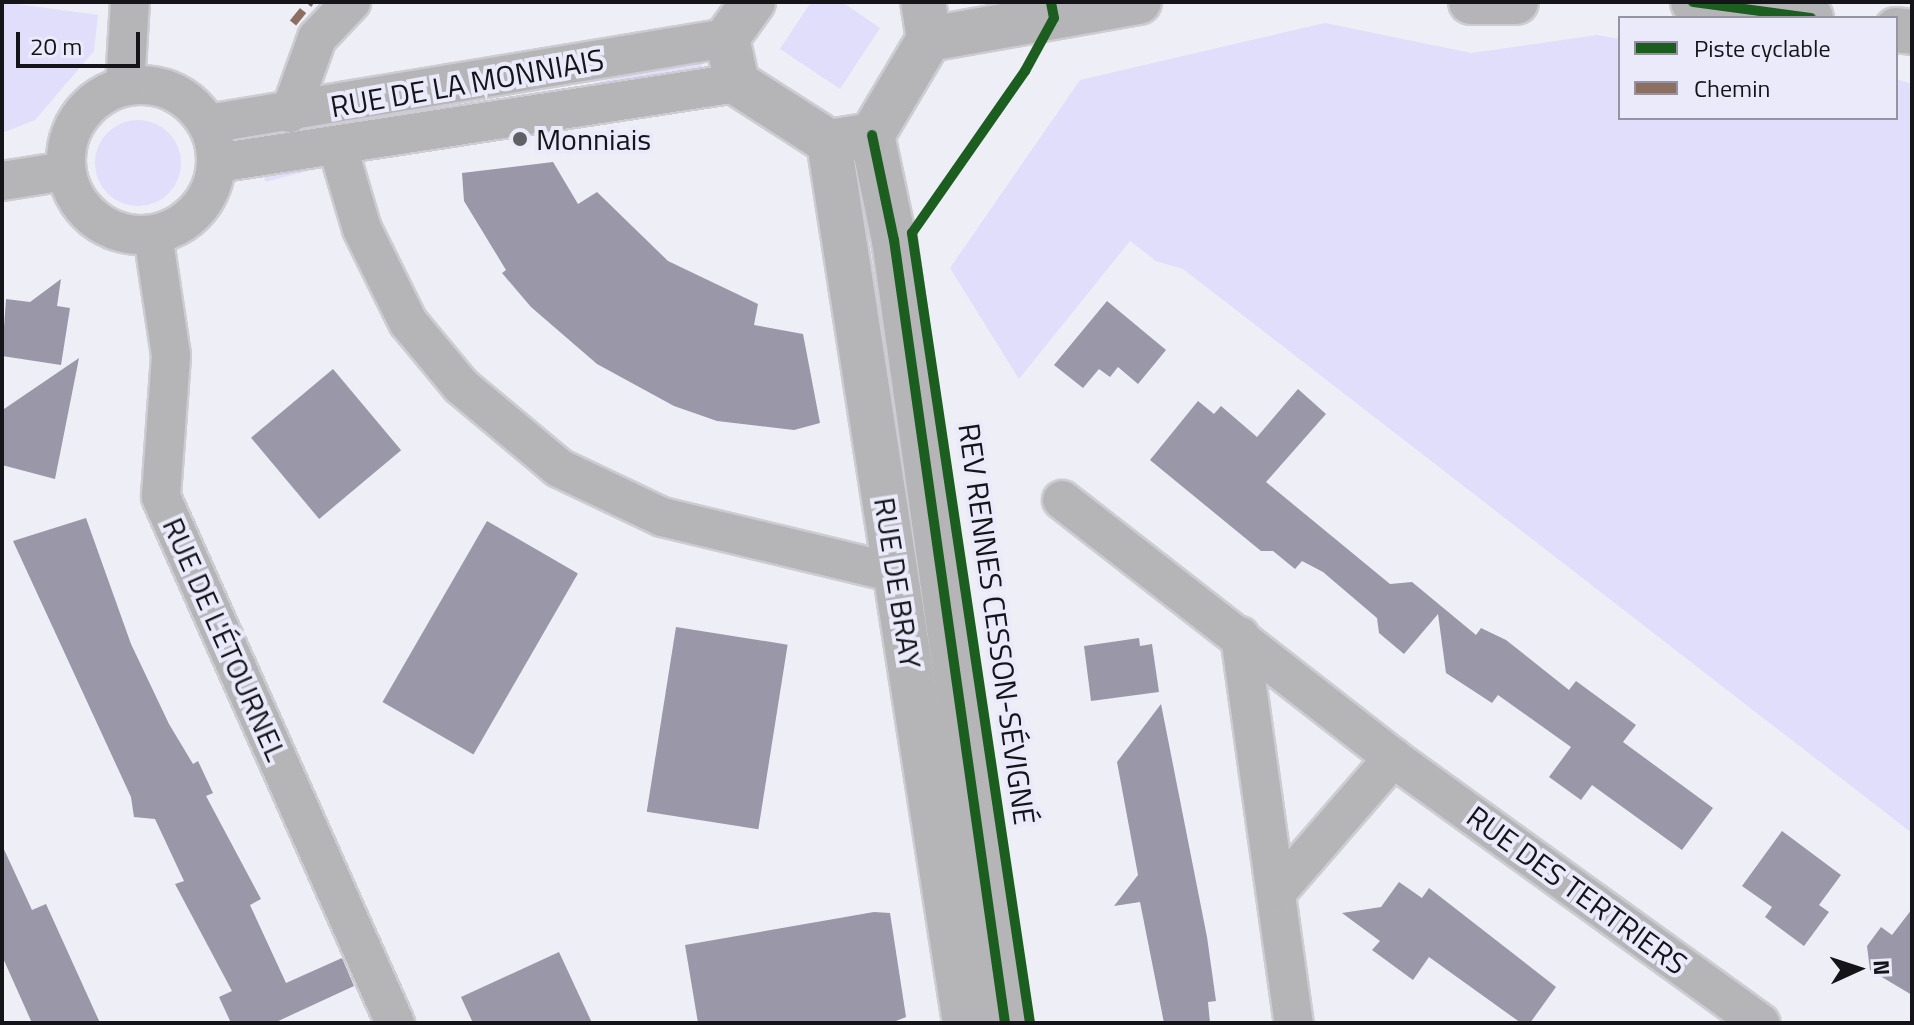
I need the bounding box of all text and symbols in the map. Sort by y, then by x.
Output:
scale bar [20,16,144,66]
legend [1618,16,1898,120]
text: 20 m [30,28,82,64]
text: Piste cyclable [1694,30,1831,66]
street label: RUE DE LA MONNIAIS [328,41,606,125]
text: Chemin [1694,70,1770,106]
place label: Monniais [536,121,651,157]
marker: Monniais [511,130,529,148]
street label: REV RENNES CESSON-SÉVIGNÉ [951,421,1043,827]
street label: RUE DE BRAY [867,495,929,671]
street label: RUE DE L'ÉTOURNEL [155,512,295,766]
street label: RUE DES TERTRIERS [1460,798,1694,982]
north arrow [1818,929,1898,1009]
text: N [1865,959,1899,976]

